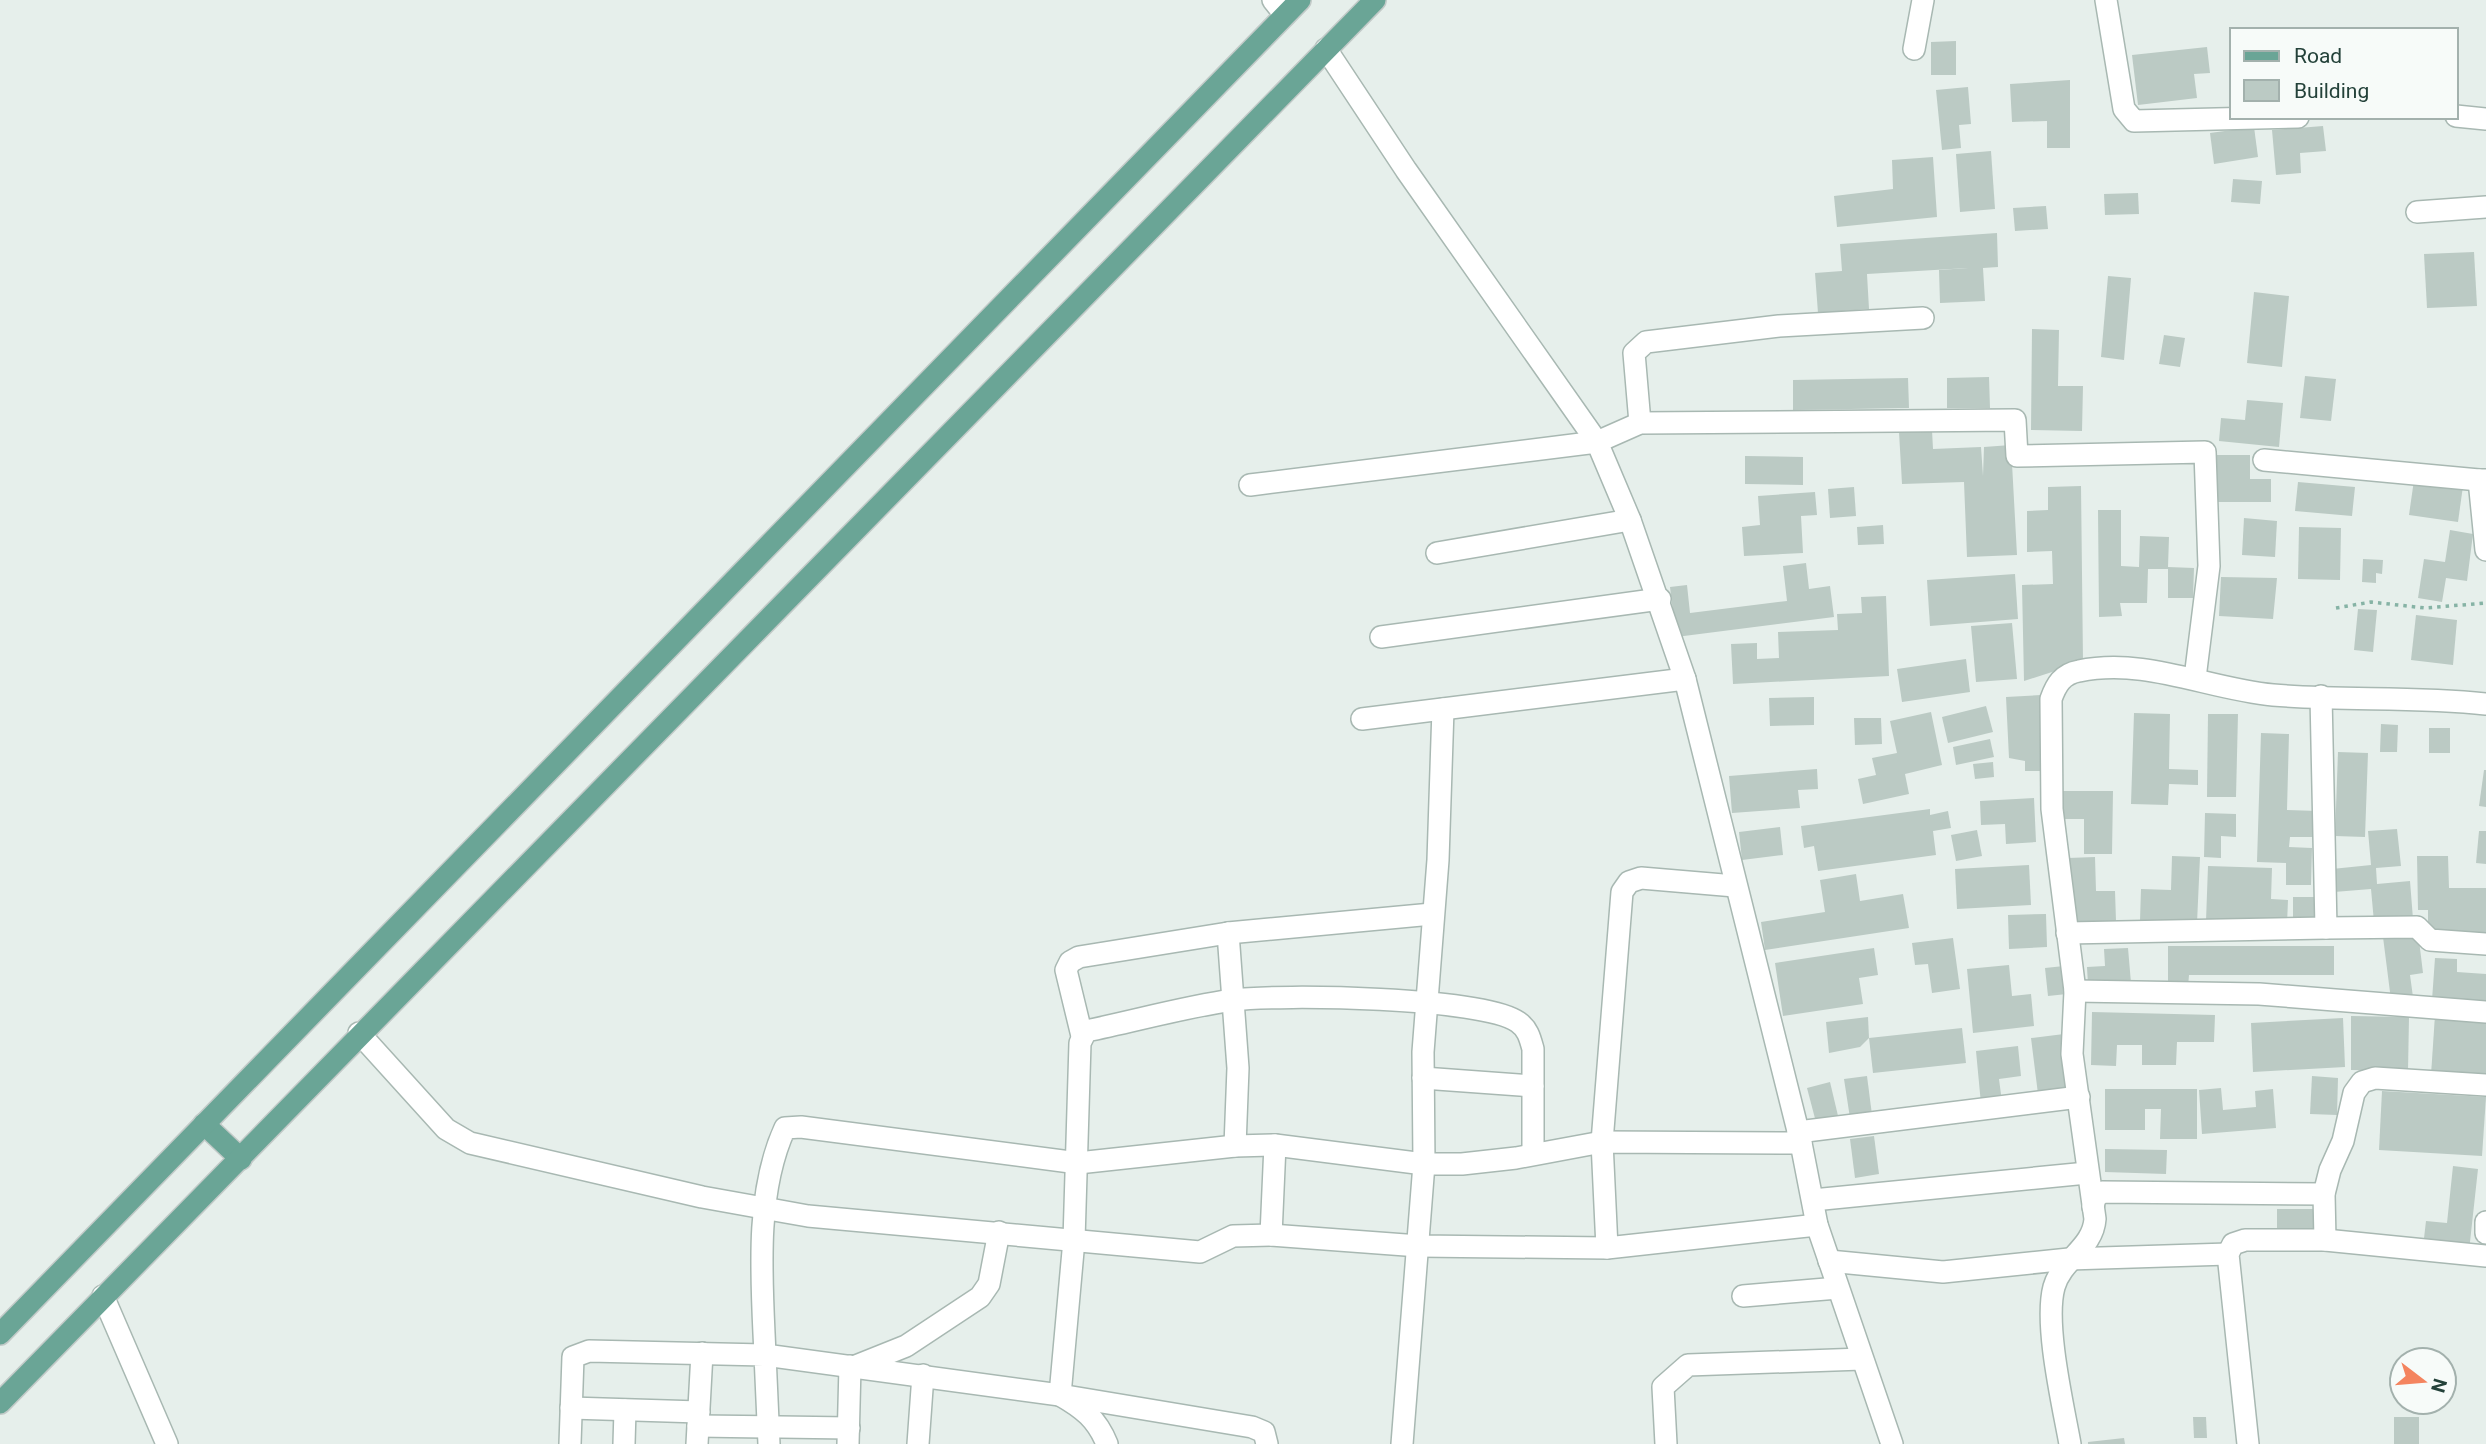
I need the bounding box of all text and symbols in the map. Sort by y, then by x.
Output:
legend [2230,28,2458,119]
text: Road [2294,44,2342,68]
text: Building [2294,79,2369,103]
north arrow [2388,1346,2458,1416]
text: N [2426,1376,2452,1395]

